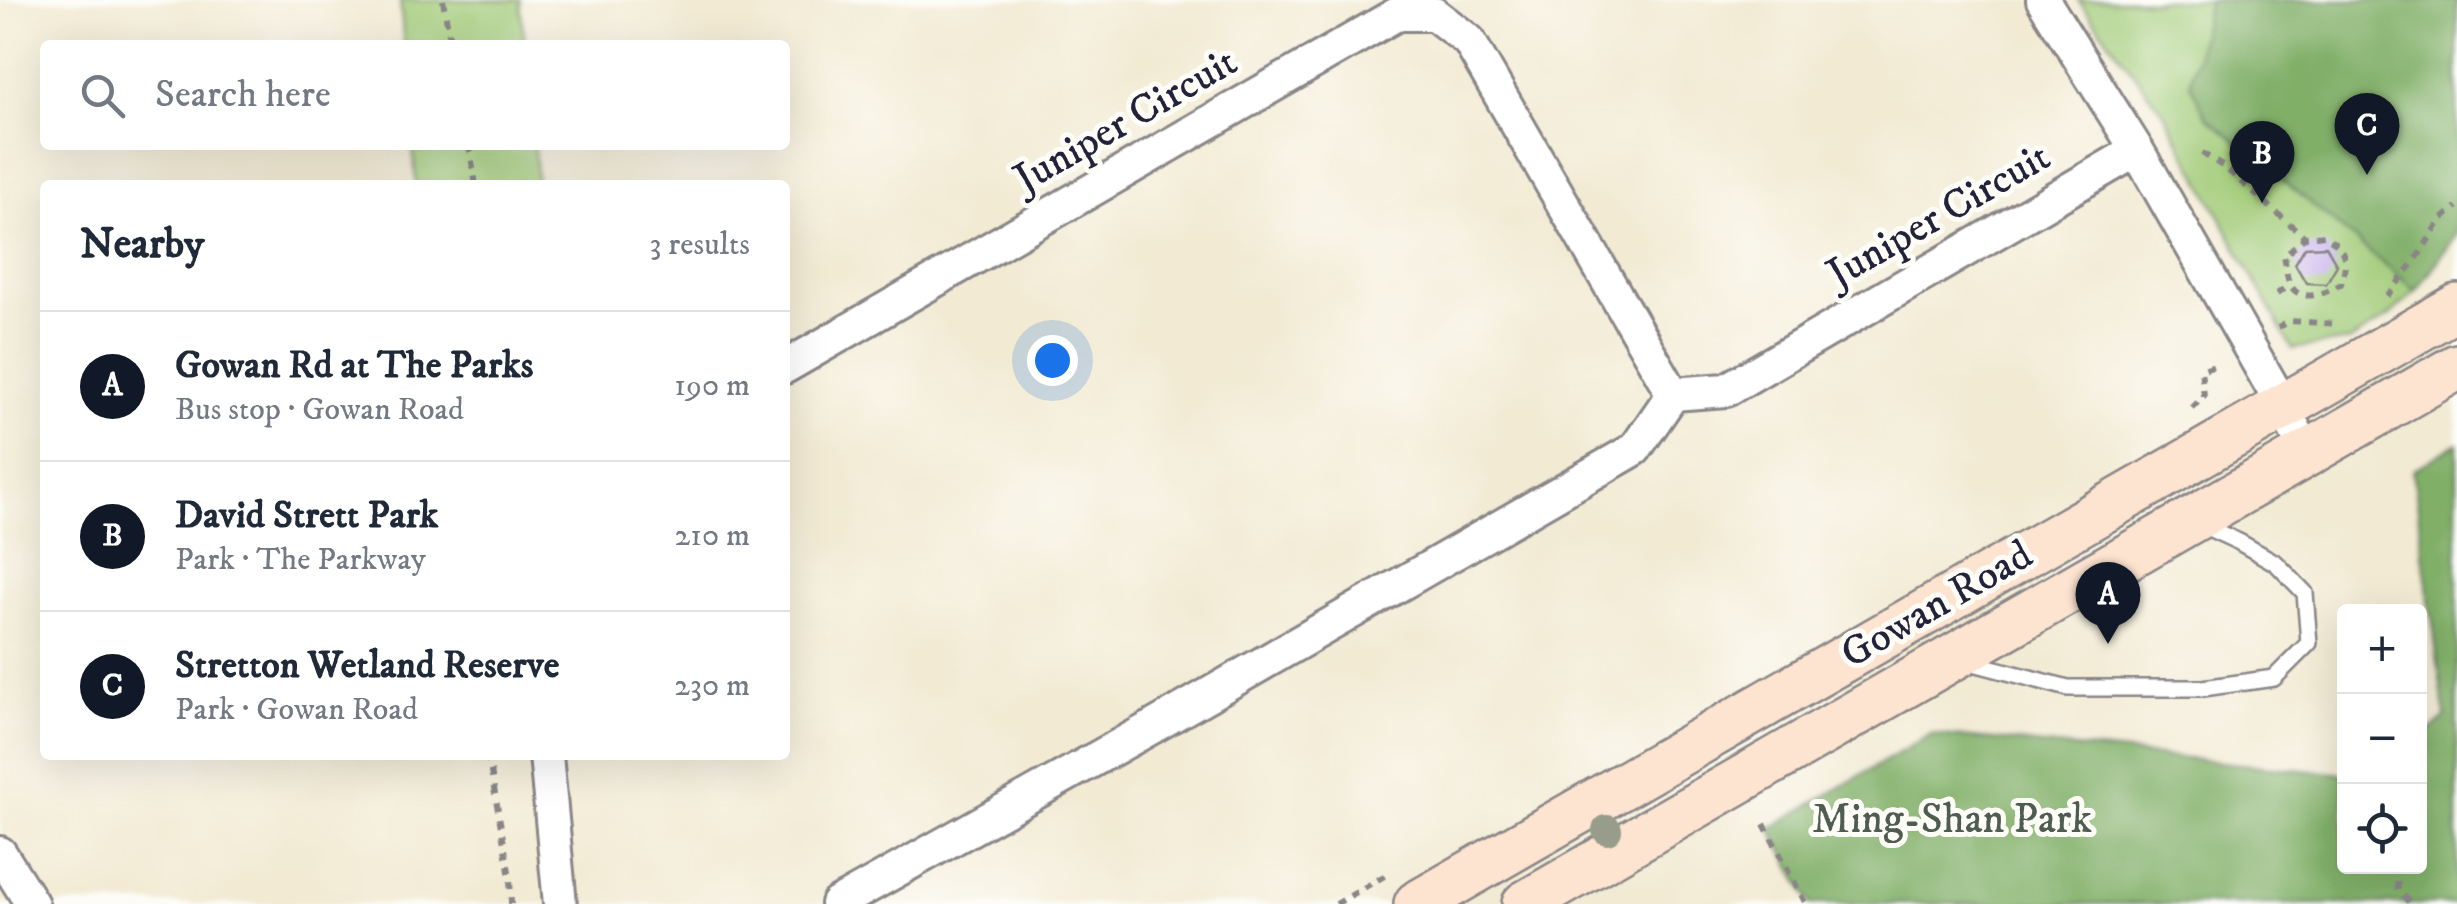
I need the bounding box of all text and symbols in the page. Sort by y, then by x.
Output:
street label: Juniper Circuit [1002,36,1247,208]
search box [40,40,790,150]
icon: search [75,68,130,123]
text: Search here [155,71,331,119]
pin: C [2334,92,2400,175]
pin: B [2230,120,2294,203]
street label: Juniper Circuit [1815,131,2060,303]
text: Nearby [80,219,204,271]
text: 3 results [649,225,750,265]
your location [1027,335,1078,386]
text: Gowan Rd at The Parks [175,342,533,390]
text: A [102,366,123,406]
text: 190 m [674,366,750,406]
text: Bus stop · Gowan Road [175,390,464,430]
text: David Strett Park [175,492,438,540]
text: B [102,516,123,556]
text: 210 m [675,516,750,556]
street label: Gowan Road [1832,529,2042,681]
text: Park · The Parkway [175,540,426,580]
pin: A [2076,562,2140,644]
map controls [2337,604,2427,874]
button: + [2337,604,2427,694]
text: Stretton Wetland Reserve [175,642,559,690]
text: C [102,666,123,706]
text: 230 m [674,666,750,706]
text: Park · Gowan Road [175,690,418,730]
button: − [2337,694,2427,784]
button: locate [2337,784,2427,874]
park label: Ming-Shan Park [1812,794,2092,846]

